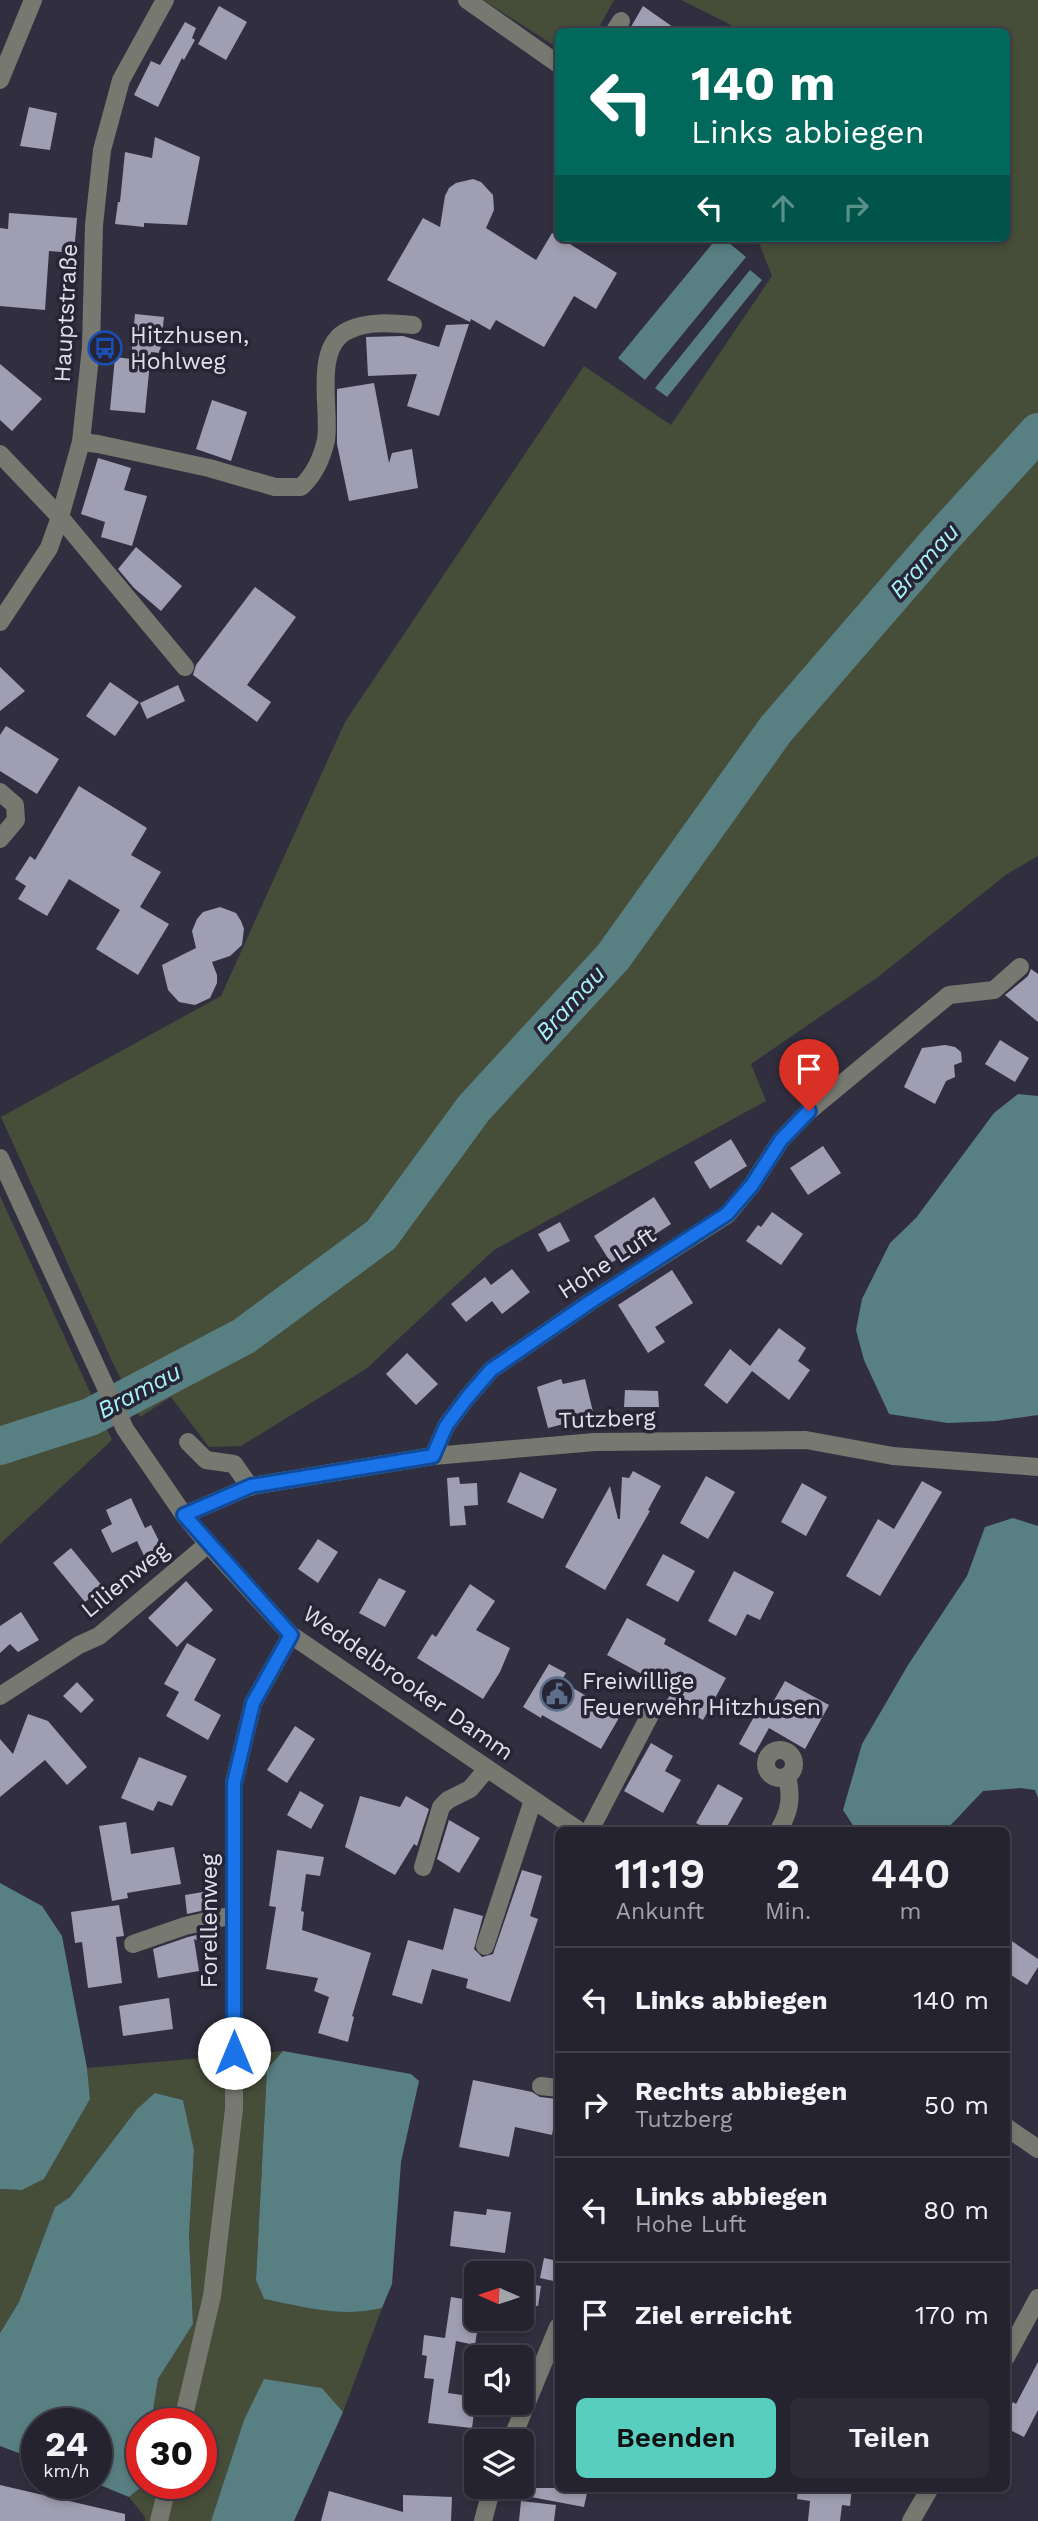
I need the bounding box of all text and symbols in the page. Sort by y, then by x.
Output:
text: 140 m [691,54,835,112]
icon: left [576,56,667,147]
text: Links abbiegen [691,113,925,151]
icon: left [691,189,729,227]
icon: ahead [764,189,802,227]
icon: right [837,189,875,227]
street label: Hauptstraße [49,243,83,383]
place label: Hitzhusen, Hohlweg [130,322,249,375]
bus stop icon: Hitzhusen, Hohlweg [86,329,124,367]
water label: Bramau [883,518,965,604]
water label: Bramau [529,960,611,1046]
pin [779,1039,839,1111]
icon: arrive [790,1050,828,1088]
street label: Hohe Luft [553,1221,661,1305]
water label: Bramau [92,1357,186,1425]
street label: Tutzberg [558,1404,657,1434]
street label: Lilienweg [76,1536,175,1623]
street label: Weddelbrooker Damm [298,1600,518,1766]
place label: Freiwillige Feuerwehr Hitzhusen [582,1668,821,1721]
public building icon: Freiwillige Feuerwehr Hitzhusen [538,1675,576,1713]
text: 11:19 [615,1849,705,1898]
text: 2 [776,1849,800,1898]
text: 440 [871,1849,950,1898]
street label: Forellenweg [196,1853,223,1988]
text: Ankunft [616,1898,704,1925]
text: Min. [765,1898,811,1925]
text: m [900,1898,921,1925]
icon: left [576,1981,614,2019]
text: Links abbiegen [635,1985,828,2015]
text: 140 m [913,1985,989,2015]
position arrow [197,2016,271,2090]
text: Rechts abbiegen [635,2076,847,2106]
icon: right [576,2086,614,2124]
text: 50 m [924,2090,989,2120]
text: Tutzberg [635,2106,732,2133]
text: Links abbiegen [635,2181,828,2211]
icon: left [576,2191,614,2229]
text: 80 m [923,2195,989,2225]
text: Hohe Luft [635,2211,746,2238]
north arrow [464,2261,534,2331]
map controls [464,2261,534,2499]
icon: arrive [576,2296,614,2334]
text: Ziel erreicht [635,2300,792,2330]
text: 170 m [915,2300,989,2330]
button: sound [464,2345,534,2415]
button: Beenden [576,2398,776,2478]
button: Teilen [790,2398,989,2478]
speed limit sign: 30 [126,2408,217,2499]
text: 24 [45,2423,88,2465]
button: layers [464,2429,534,2499]
text: km/h [43,2460,90,2481]

